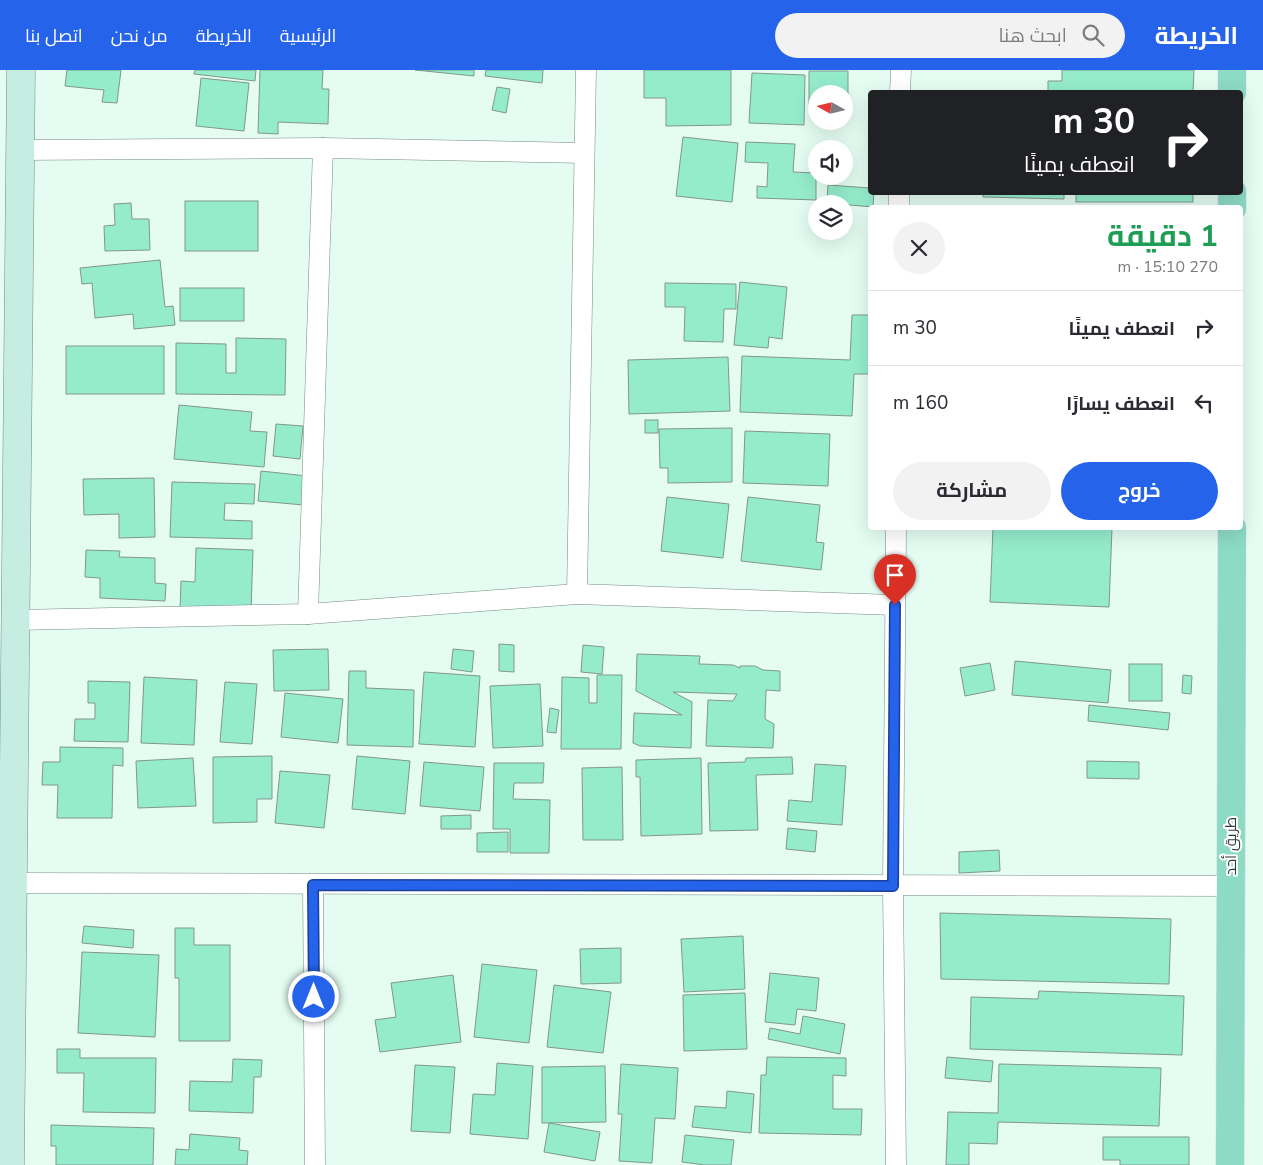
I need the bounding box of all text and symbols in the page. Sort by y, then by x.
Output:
search box [775,13,1125,58]
text: الخريطة [1155,20,1238,52]
icon: search [1079,21,1107,49]
text: ابحث هنا [998,23,1067,49]
text: اتصل بنا [25,24,83,48]
text: من نحن [111,24,168,48]
text: الخريطة [196,24,252,48]
text: الرئيسية [280,24,336,48]
north arrow [808,85,852,130]
map controls [808,85,853,240]
text: 30 m [1053,98,1135,145]
icon: right [1153,110,1218,175]
button: sound [808,140,853,185]
text: انعطف يمينًا [1024,150,1135,180]
button: layers [808,195,853,240]
text: 1 دقيقة [1107,216,1218,257]
button: close [893,222,945,274]
text: 270 m · 15:10 [1117,256,1218,278]
icon: right [1190,314,1218,342]
text: 30 m [893,315,937,341]
text: انعطف يمينًا [1069,316,1175,342]
icon: left [1190,389,1218,417]
text: 160 m [893,390,948,416]
text: انعطف يسارًا [1066,391,1175,417]
button: مشاركة [893,462,1051,520]
button: خروج [1061,462,1218,520]
pin [874,554,916,605]
icon: arrive [881,561,909,589]
street label: طريق أحد [1221,817,1241,875]
position arrow [287,970,339,1022]

